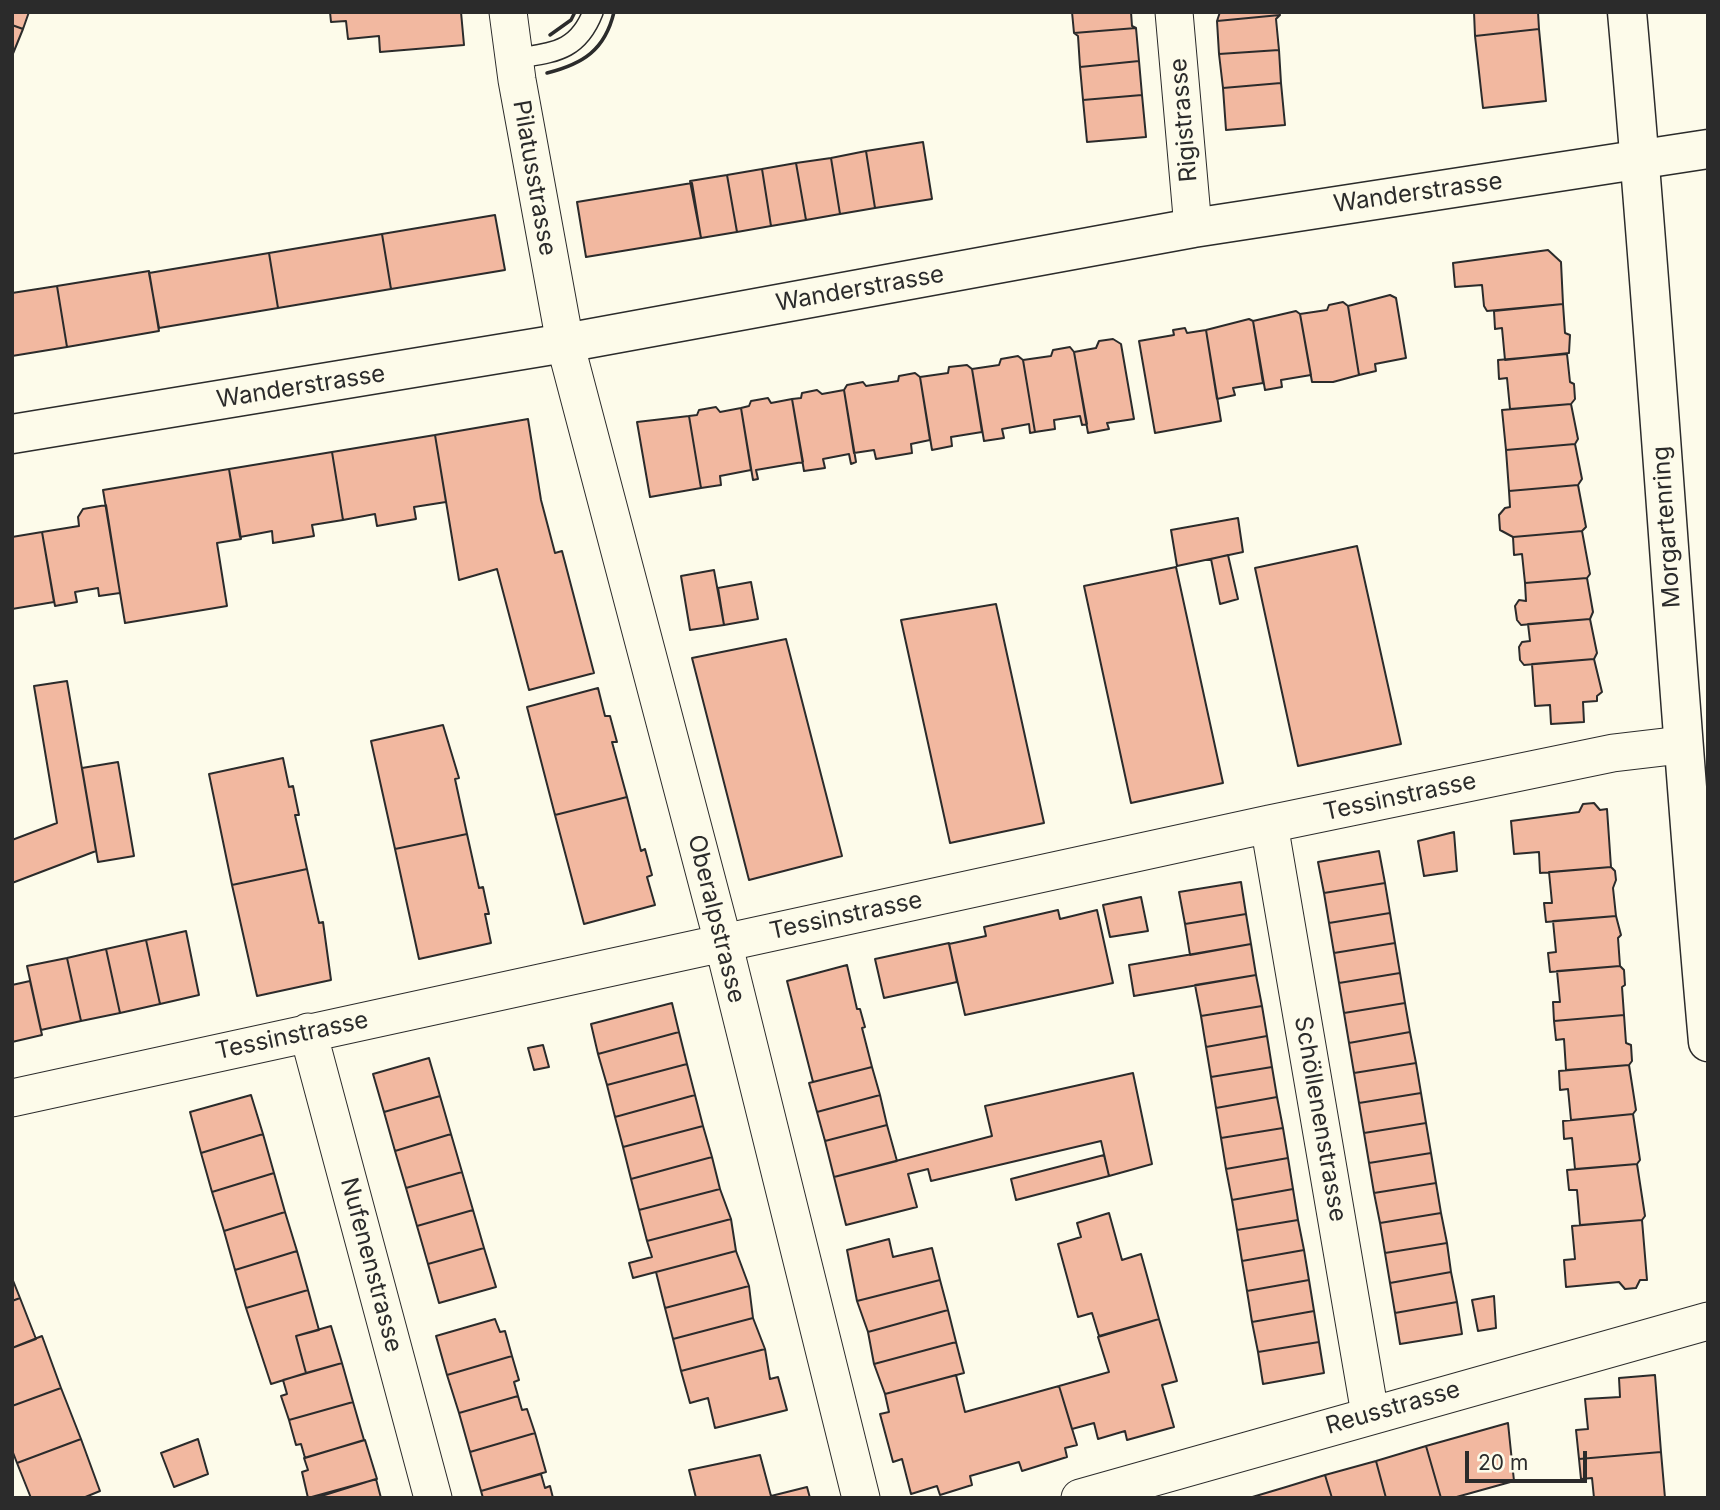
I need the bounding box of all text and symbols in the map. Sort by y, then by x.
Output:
street label: Rigistrasse [1164,57,1204,183]
street label: Pilatusstrasse [506,98,562,258]
street label: Wanderstrasse [1332,167,1504,219]
street label: Wanderstrasse [774,260,946,318]
street label: Wanderstrasse [215,359,387,415]
street label: Morgartenring [1647,445,1687,609]
street label: Tessinstrasse [1321,767,1479,827]
street label: Oberalpstrasse [681,832,751,1006]
street label: Tessinstrasse [767,886,925,946]
street label: Tessinstrasse [213,1006,371,1066]
street label: Schöllenenstrasse [1288,1014,1352,1224]
street label: Nufenenstrasse [334,1175,408,1355]
street label: Reusstrasse [1323,1375,1463,1441]
scale bar [1468,1436,1590,1480]
text: 20 m [1478,1450,1528,1475]

